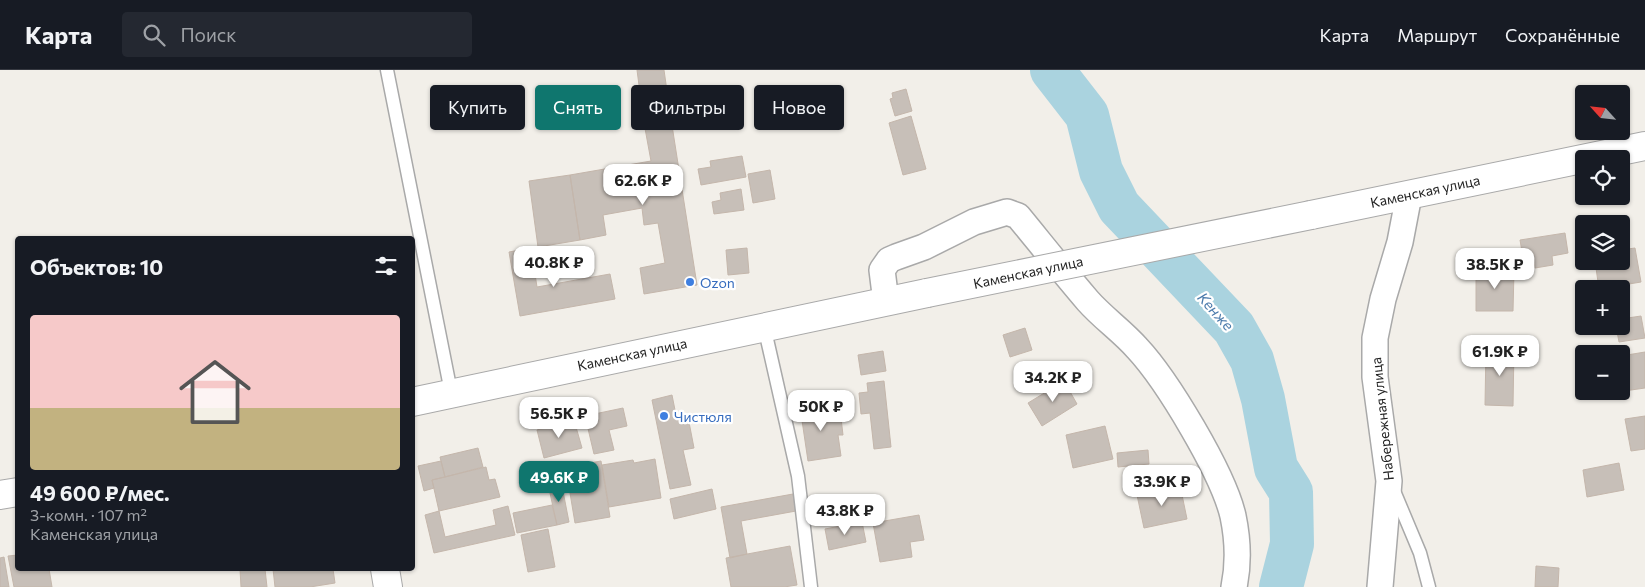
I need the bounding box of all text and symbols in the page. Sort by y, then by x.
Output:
search box [122,12,472,57]
text: Карта [25,20,92,49]
icon: search [140,21,168,49]
text: Поиск [180,23,236,46]
text: Карта [1320,24,1369,46]
text: Маршрут [1397,24,1477,46]
text: Сохранённые [1505,24,1620,46]
chip: Купить [430,85,525,130]
chip: Снять [535,85,621,130]
chip: Фильтры [631,85,744,130]
chip: Новое [754,85,844,130]
north arrow [1575,85,1630,140]
map controls [1575,85,1630,400]
button: locate [1575,150,1630,205]
pin: 62.6K ₽ [597,164,689,206]
text: 62.6K ₽ [614,170,672,189]
street label: Каменская улица [1368,171,1482,211]
button: layers [1575,215,1630,270]
pin: 40.8K ₽ [508,246,600,288]
pin: 38.5K ₽ [1449,248,1541,290]
icon: filters [372,252,400,280]
text: 40.8K ₽ [525,252,583,271]
street label: Каменская улица [971,252,1085,292]
text: Объектов: 10 [30,254,163,279]
text: 38.5K ₽ [1466,254,1524,273]
place label: Ozon [700,274,735,291]
marker: Ozon [684,276,696,288]
button: + [1575,280,1630,335]
water label: Кенже [1194,288,1238,334]
street label: Каменская улица [575,334,689,374]
pin: 61.9K ₽ [1454,334,1546,377]
text: 61.9K ₽ [1472,341,1528,360]
button: − [1575,345,1630,400]
icon: home [170,347,260,437]
street label: Набережная улица [1367,357,1397,481]
pin: 34.2K ₽ [1007,360,1099,403]
text: 34.2K ₽ [1024,367,1082,386]
pin: 50K ₽ [786,390,856,432]
pin: 56.5K ₽ [513,396,605,439]
text: 50K ₽ [799,396,843,415]
text: 56.5K ₽ [530,403,588,422]
place label: Чистюля [674,408,732,425]
marker: Чистюля [658,410,670,422]
pin: 49.6K ₽ [513,460,605,503]
pin: 33.9K ₽ [1116,464,1208,507]
text: 49.6K ₽ [530,467,588,486]
text: 33.9K ₽ [1134,471,1191,490]
text: 49 600 ₽/мес. [30,480,170,505]
pin: 43.8K ₽ [799,494,891,536]
text: 43.8K ₽ [816,500,874,519]
text: 3-комн. · 107 m² [30,505,147,524]
text: Каменская улица [30,524,158,543]

